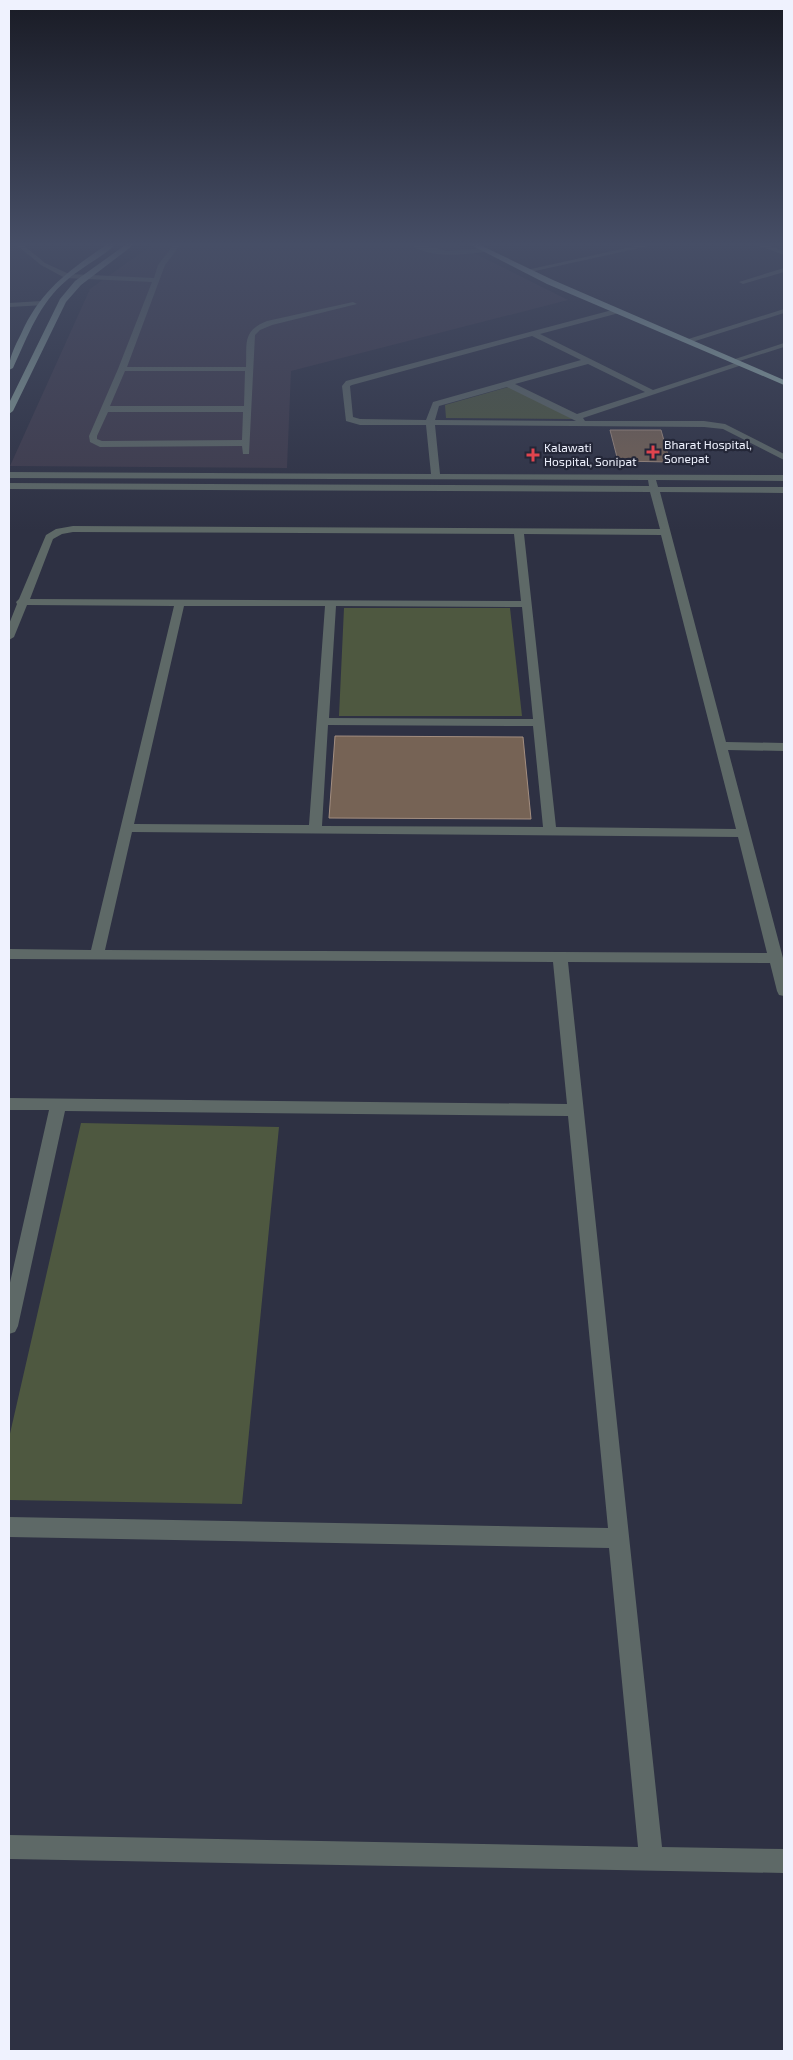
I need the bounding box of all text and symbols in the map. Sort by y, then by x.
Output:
place label: Bharat Hospital, Sonepat [664,437,752,465]
place label: Kalawati Hospital, Sonipat [544,440,637,468]
marker: Bharat Hospital, Sonepat [646,445,660,459]
marker: Kalawati Hospital, Sonipat [526,448,540,462]

